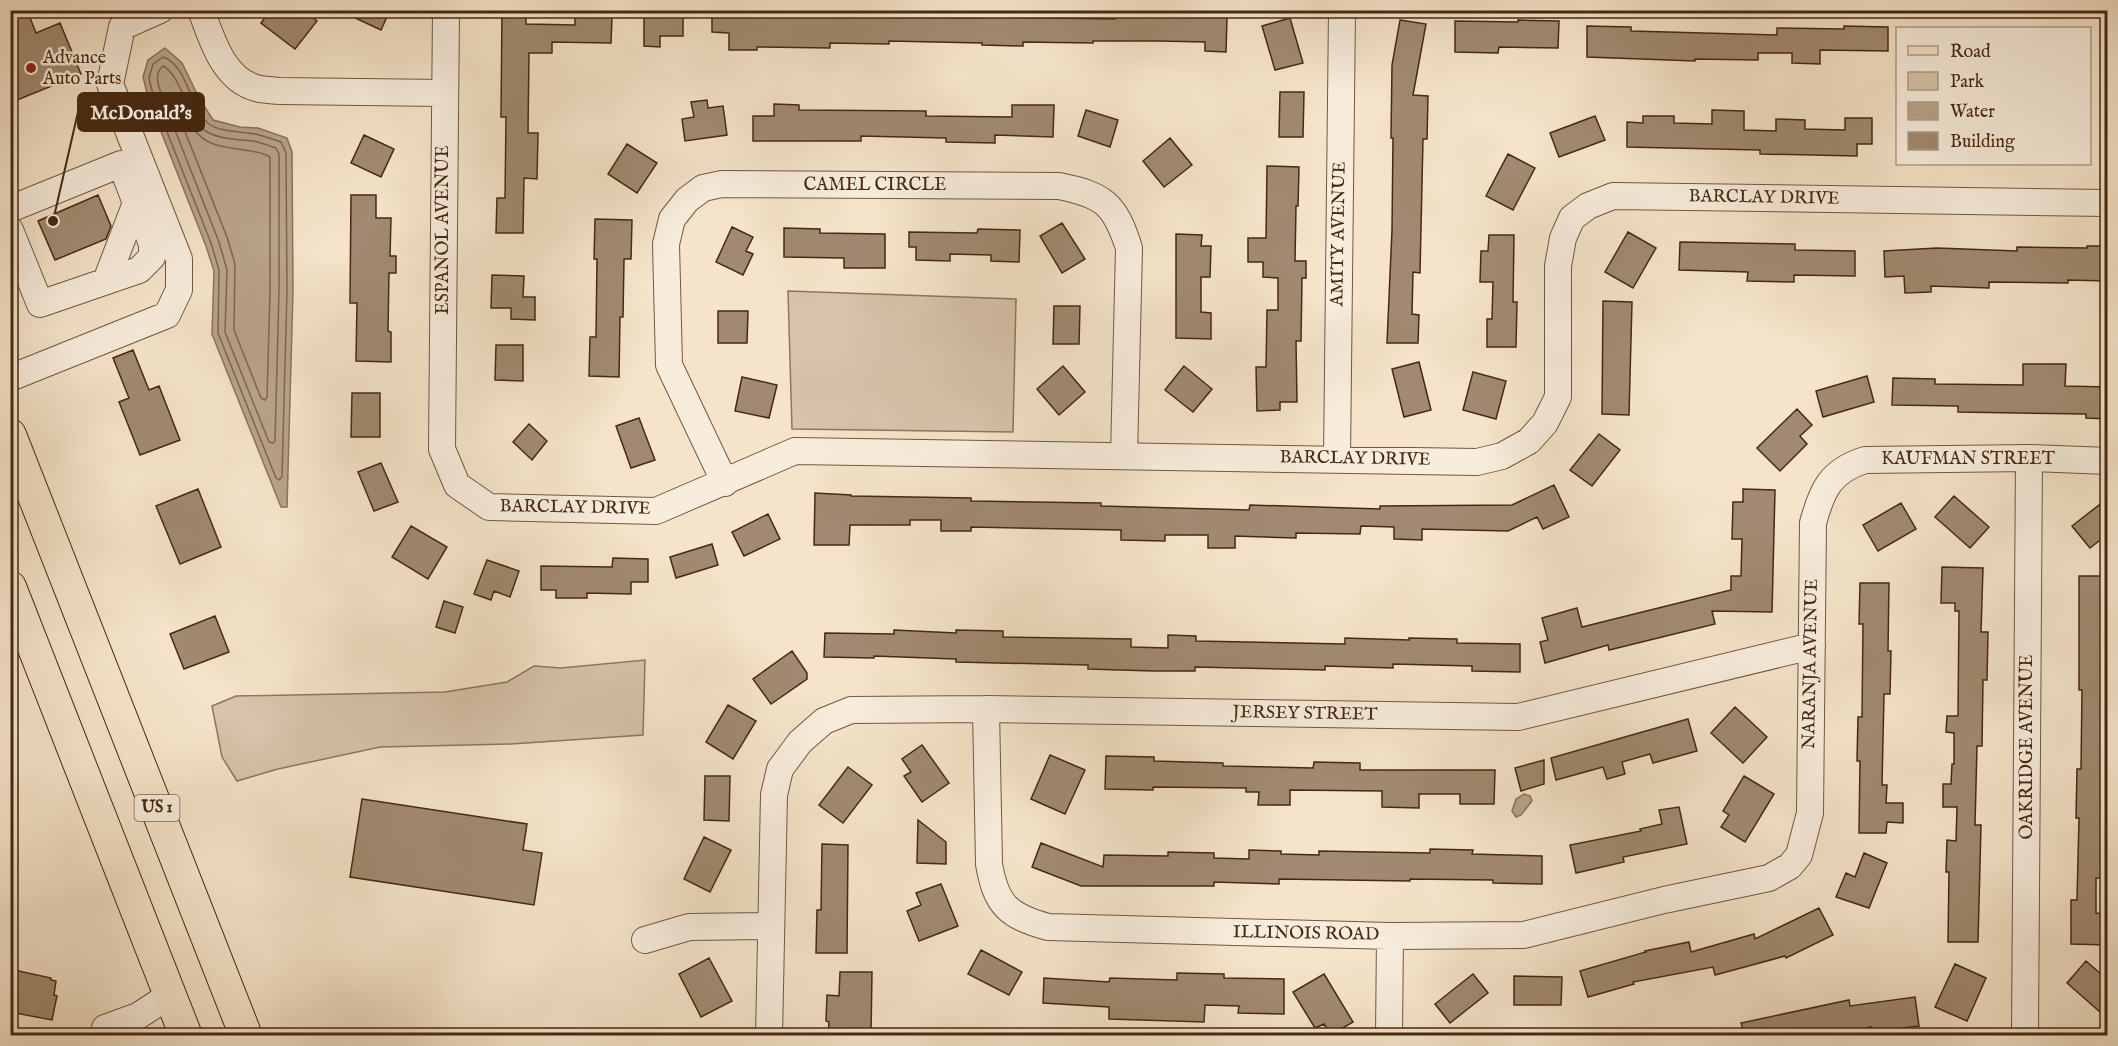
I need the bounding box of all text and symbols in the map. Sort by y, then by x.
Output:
legend [1896,27,2091,165]
text: Road [1950,41,1991,64]
place label: Advance Auto Parts [42,47,121,91]
marker: Advance Auto Parts [24,61,38,75]
text: Park [1950,71,1985,94]
callout: McDonald's [78,93,204,131]
text: McDonald's [90,101,192,126]
text: Water [1950,101,1995,124]
text: Building [1950,131,2015,154]
street label: ESPANOL AVENUE [432,145,455,315]
street label: AMITY AVENUE [1326,161,1352,308]
street label: CAMEL CIRCLE [803,174,947,197]
street label: BARCLAY DRIVE [1688,185,1840,211]
street label: BARCLAY DRIVE [1279,446,1431,472]
street label: KAUFMAN STREET [1881,448,2055,471]
street label: BARCLAY DRIVE [499,495,651,521]
street label: NARANJA AVENUE [1798,579,1824,749]
street label: OAKRIDGE AVENUE [2016,654,2039,840]
street label: JERSEY STREET [1230,701,1378,727]
road number: US 1 [134,795,180,821]
street label: ILLINOIS ROAD [1233,921,1379,947]

